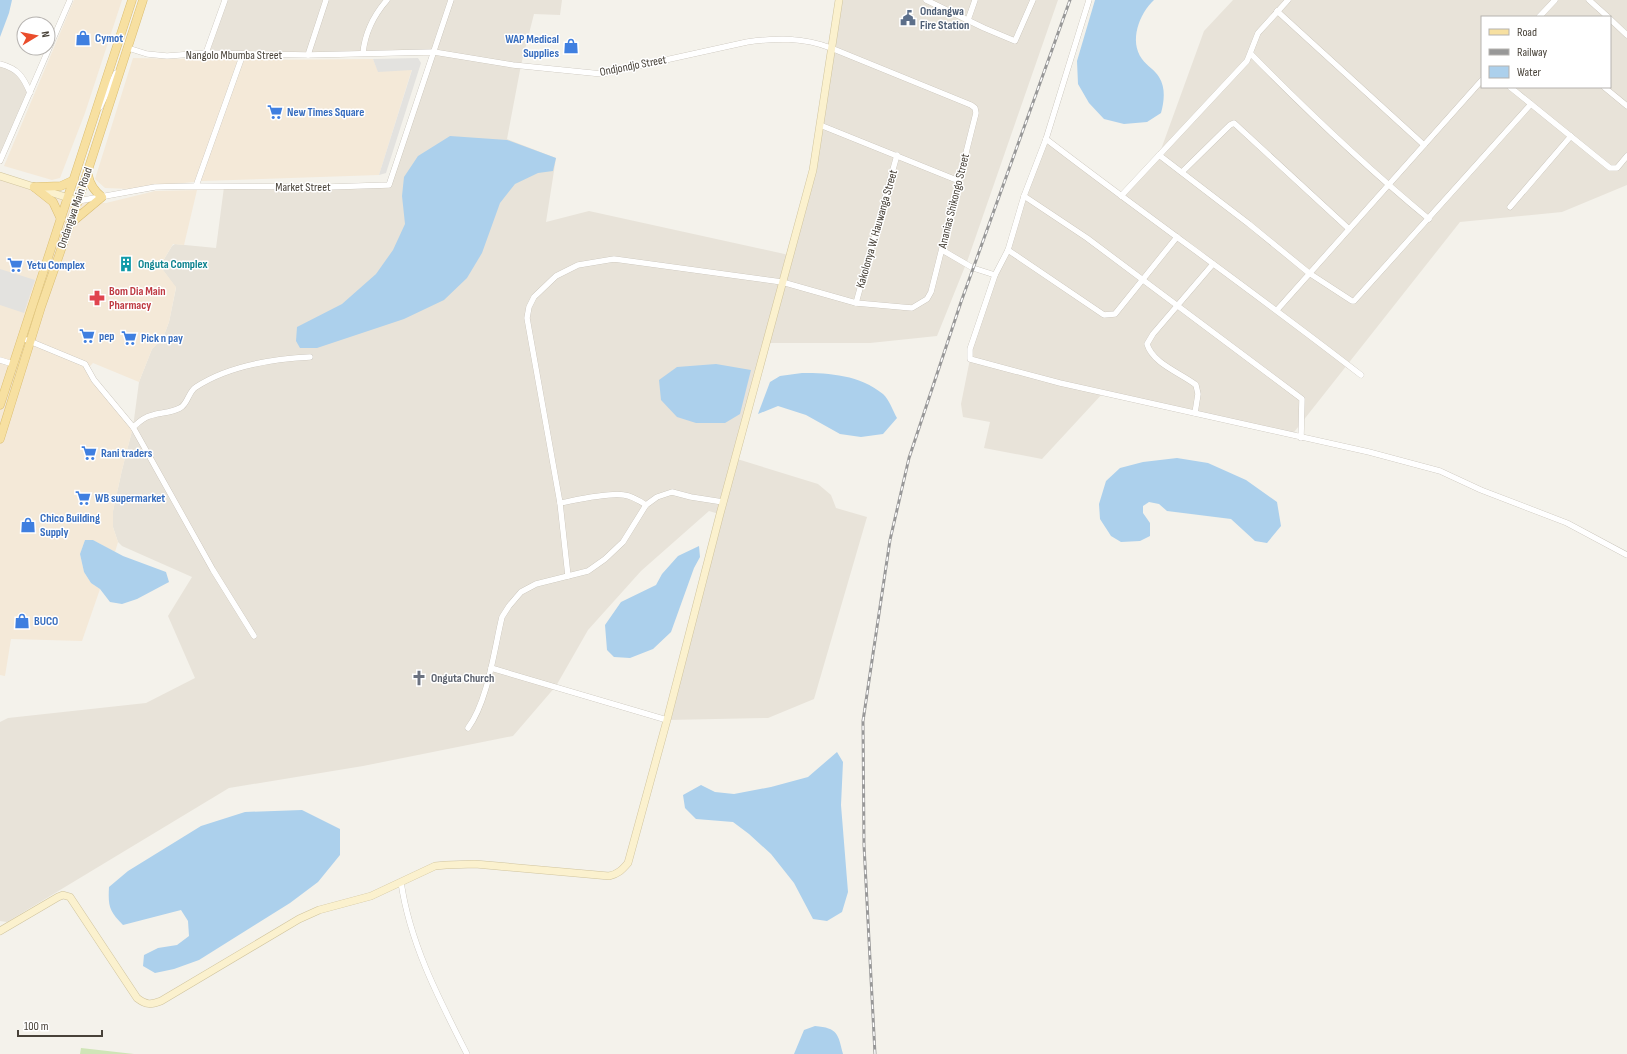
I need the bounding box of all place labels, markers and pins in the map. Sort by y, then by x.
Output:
place label: Ondangwa Fire Station [920,4,969,33]
public building icon: Ondangwa Fire Station [899,9,917,27]
shop icon: Cymot [74,29,92,47]
place label: Cymot [95,31,123,46]
place label: WAP Medical Supplies [505,32,559,61]
shop icon: WAP Medical Supplies [562,37,580,55]
supermarket icon: New Times Square [266,103,284,121]
place label: New Times Square [287,105,364,120]
building icon: Onguta Complex [117,255,135,273]
supermarket icon: Yetu Complex [6,256,24,274]
place label: Onguta Complex [138,257,208,272]
place label: Yetu Complex [27,258,85,273]
place label: Bom Dia Main Pharmacy [109,284,165,313]
pharmacy icon: Bom Dia Main Pharmacy [88,289,106,307]
supermarket icon: pep [78,327,96,345]
place label: pep [99,329,115,344]
supermarket icon: Pick n pay [120,329,138,347]
place label: Pick n pay [141,331,183,346]
supermarket icon: Rani traders [80,444,98,462]
place label: Rani traders [101,446,153,461]
supermarket icon: WB supermarket [74,489,92,507]
place label: WB supermarket [95,491,165,506]
place label: Chico Building Supply [40,511,100,540]
shop icon: Chico Building Supply [19,516,37,534]
shop icon: BUCO [13,612,31,630]
place label: BUCO [34,614,58,629]
church icon: Onguta Church [410,669,428,687]
place label: Onguta Church [431,671,494,686]

